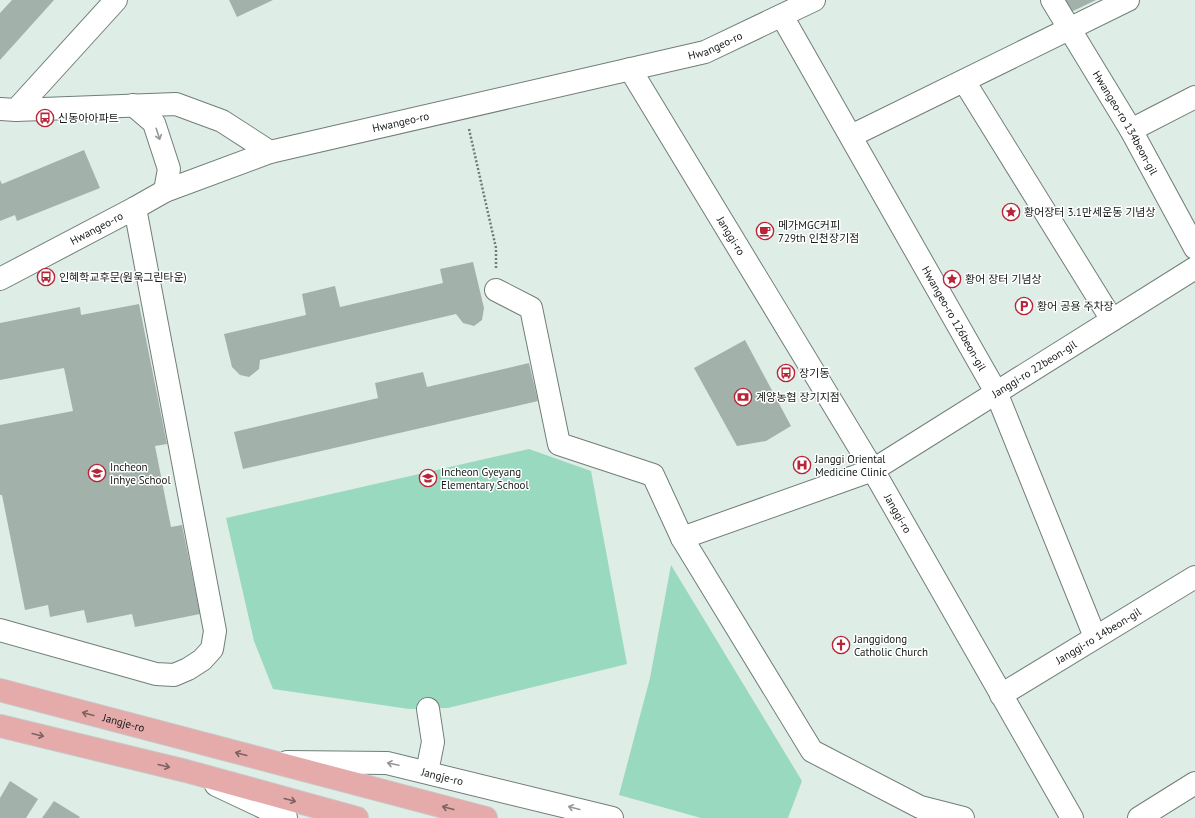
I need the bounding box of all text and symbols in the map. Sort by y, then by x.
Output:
street label: Hwangeo-ro [687,28,745,63]
street label: Hwangeo-ro 134beon-gil [1090,68,1161,178]
bus stop icon: 신동아아파트 [35,108,55,128]
street label: Hwangeo-ro [371,109,430,135]
place label: 신동아아파트 [58,111,119,125]
one-way arrow [154,128,162,140]
place icon: 황어장터 3.1만세운동 기념상 [1001,202,1021,222]
place label: 황어장터 3.1만세운동 기념상 [1024,205,1156,219]
street label: Hwangeo-ro [68,209,125,248]
street label: Janggi-ro [713,213,748,258]
place label: 메가MGC커피 729th 인천장기점 [778,218,859,245]
cafe icon: 메가MGC커피 729th 인천장기점 [755,221,775,241]
street label: Hwangeo-ro 126beon-gil [919,264,990,374]
bus stop icon: 인혜학교후문(원욱그린타운) [36,267,56,287]
place icon: 황어 장터 기념상 [942,269,962,289]
place label: 인혜학교후문(원욱그린타운) [59,270,187,284]
place label: 황어 장터 기념상 [965,272,1042,286]
parking icon: 황어 공용 주차장 [1014,296,1034,316]
place label: 황어 공용 주차장 [1037,299,1114,313]
street label: Janggi-ro 22beon-gil [988,337,1080,401]
bus stop icon: 장기동 [776,363,796,383]
place label: 장기동 [799,366,829,380]
bank icon: 계양농협 장기지점 [733,387,753,407]
place label: 계양농협 장기지점 [756,390,840,404]
place label: Janggi Oriental Medicine Clinic [814,452,887,479]
hospital icon: Janggi Oriental Medicine Clinic [792,455,812,475]
place label: Incheon Inhye School [110,460,171,487]
school or university icon: Incheon Inhye School [87,463,107,483]
place label: Incheon Gyeyang Elementary School [441,465,529,492]
school or university icon: Incheon Gyeyang Elementary School [418,468,438,488]
street label: Janggi-ro [881,490,915,536]
street label: Janggi-ro 14beon-gil [1052,604,1144,668]
place label: Janggidong Catholic Church [853,632,928,659]
church icon: Janggidong Catholic Church [831,635,851,655]
one-way arrow [82,709,95,717]
street label: Jangje-ro [100,710,146,735]
one-way arrow [31,732,44,739]
one-way arrow [235,750,248,757]
one-way arrow [387,760,400,768]
one-way arrow [157,762,170,770]
street label: Jangje-ro [419,764,465,788]
one-way arrow [283,797,296,804]
one-way arrow [442,804,455,811]
one-way arrow [568,804,581,811]

